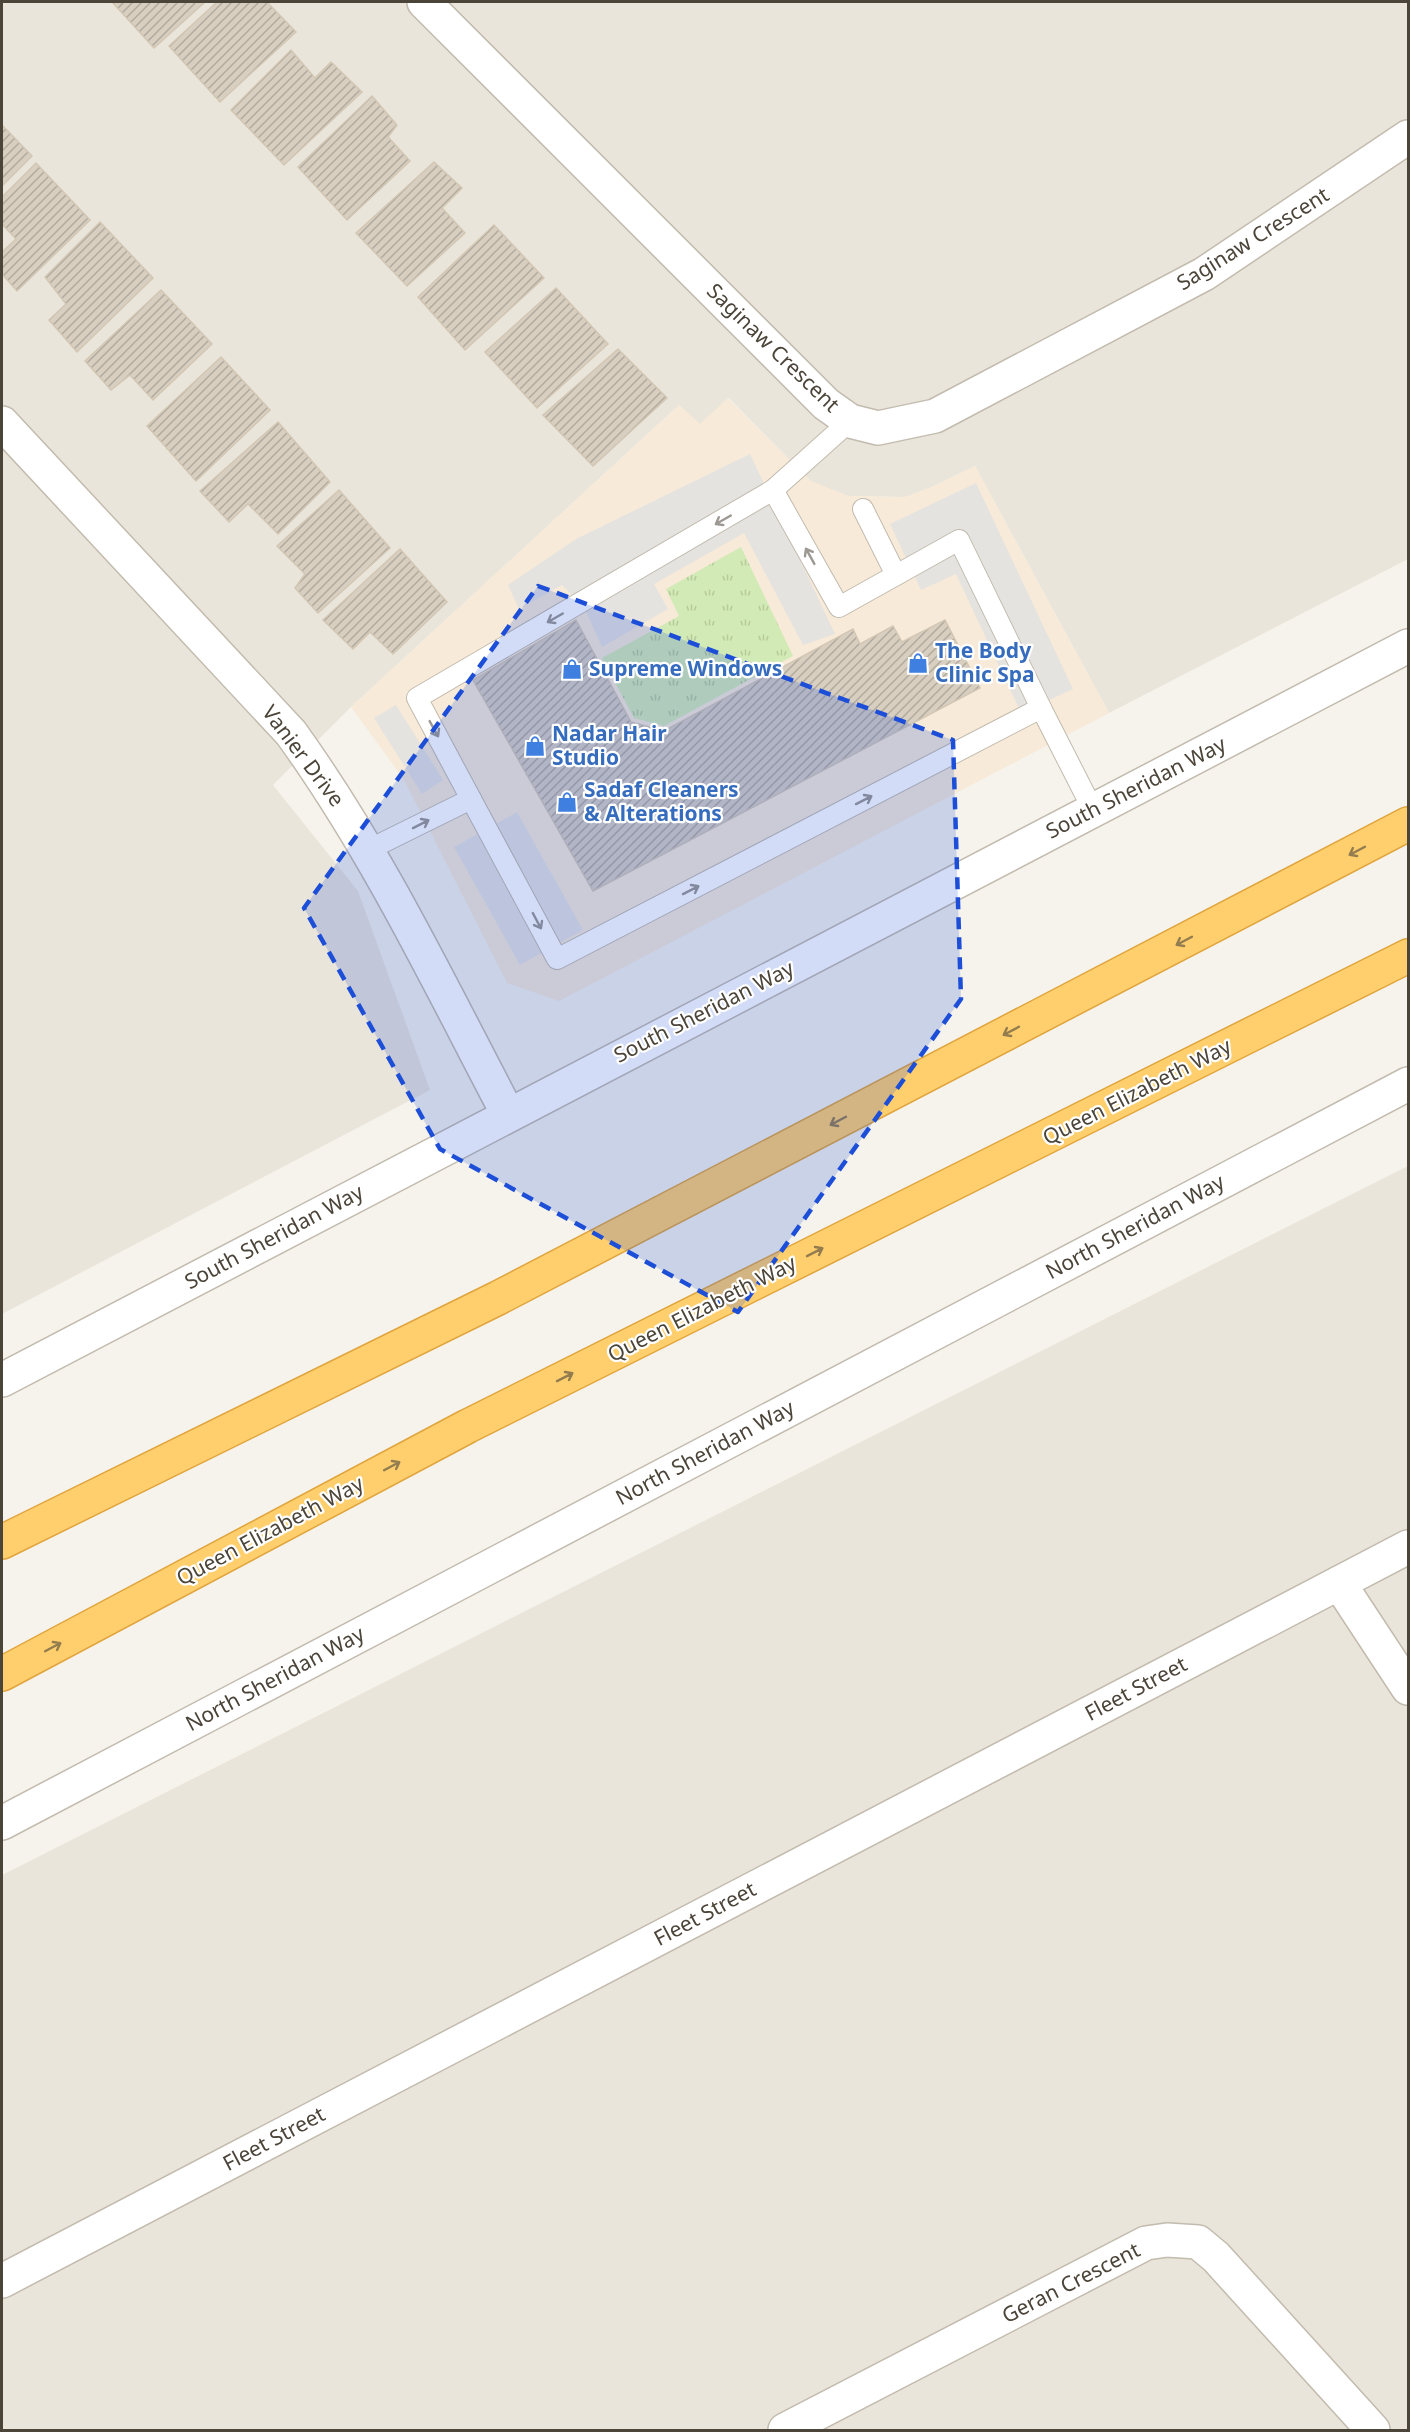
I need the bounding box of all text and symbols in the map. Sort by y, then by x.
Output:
street label: Saginaw Crescent [1171,180,1334,296]
street label: Saginaw Crescent [701,277,846,418]
one-way arrow [715,514,732,526]
one-way arrow [804,548,816,565]
one-way arrow [546,613,564,624]
place label: The Body Clinic Spa [935,636,1035,688]
shop icon: The Body Clinic Spa [906,651,930,675]
place label: Supreme Windows [589,654,782,682]
shop icon: Supreme Windows [560,657,584,681]
street label: Vanier Drive [256,699,351,812]
place label: Nadar Hair Studio [552,719,667,771]
one-way arrow [429,720,440,738]
street label: South Sheridan Way [1041,729,1231,845]
shop icon: Nadar Hair Studio [523,734,547,758]
place label: Sadaf Cleaners & Alterations [584,775,739,827]
shop icon: Sadaf Cleaners & Alterations [555,790,579,814]
one-way arrow [855,794,873,805]
one-way arrow [411,818,429,829]
one-way arrow [1348,846,1366,857]
one-way arrow [682,884,700,895]
one-way arrow [532,911,543,929]
one-way arrow [1175,936,1193,947]
street label: South Sheridan Way [609,953,799,1069]
one-way arrow [1002,1026,1020,1037]
street label: Queen Elizabeth Way [1038,1031,1236,1151]
one-way arrow [829,1116,847,1127]
street label: North Sheridan Way [1040,1167,1229,1285]
street label: South Sheridan Way [179,1177,368,1295]
one-way arrow [806,1246,824,1258]
street label: Queen Elizabeth Way [603,1248,801,1368]
one-way arrow [556,1371,574,1382]
street label: North Sheridan Way [610,1393,799,1511]
one-way arrow [383,1460,400,1472]
street label: Queen Elizabeth Way [171,1469,368,1591]
street label: North Sheridan Way [180,1619,369,1737]
one-way arrow [44,1641,61,1653]
street label: Fleet Street [1080,1649,1192,1727]
street label: Fleet Street [649,1874,761,1952]
street label: Fleet Street [218,2099,330,2177]
street label: Geran Crescent [997,2235,1145,2329]

